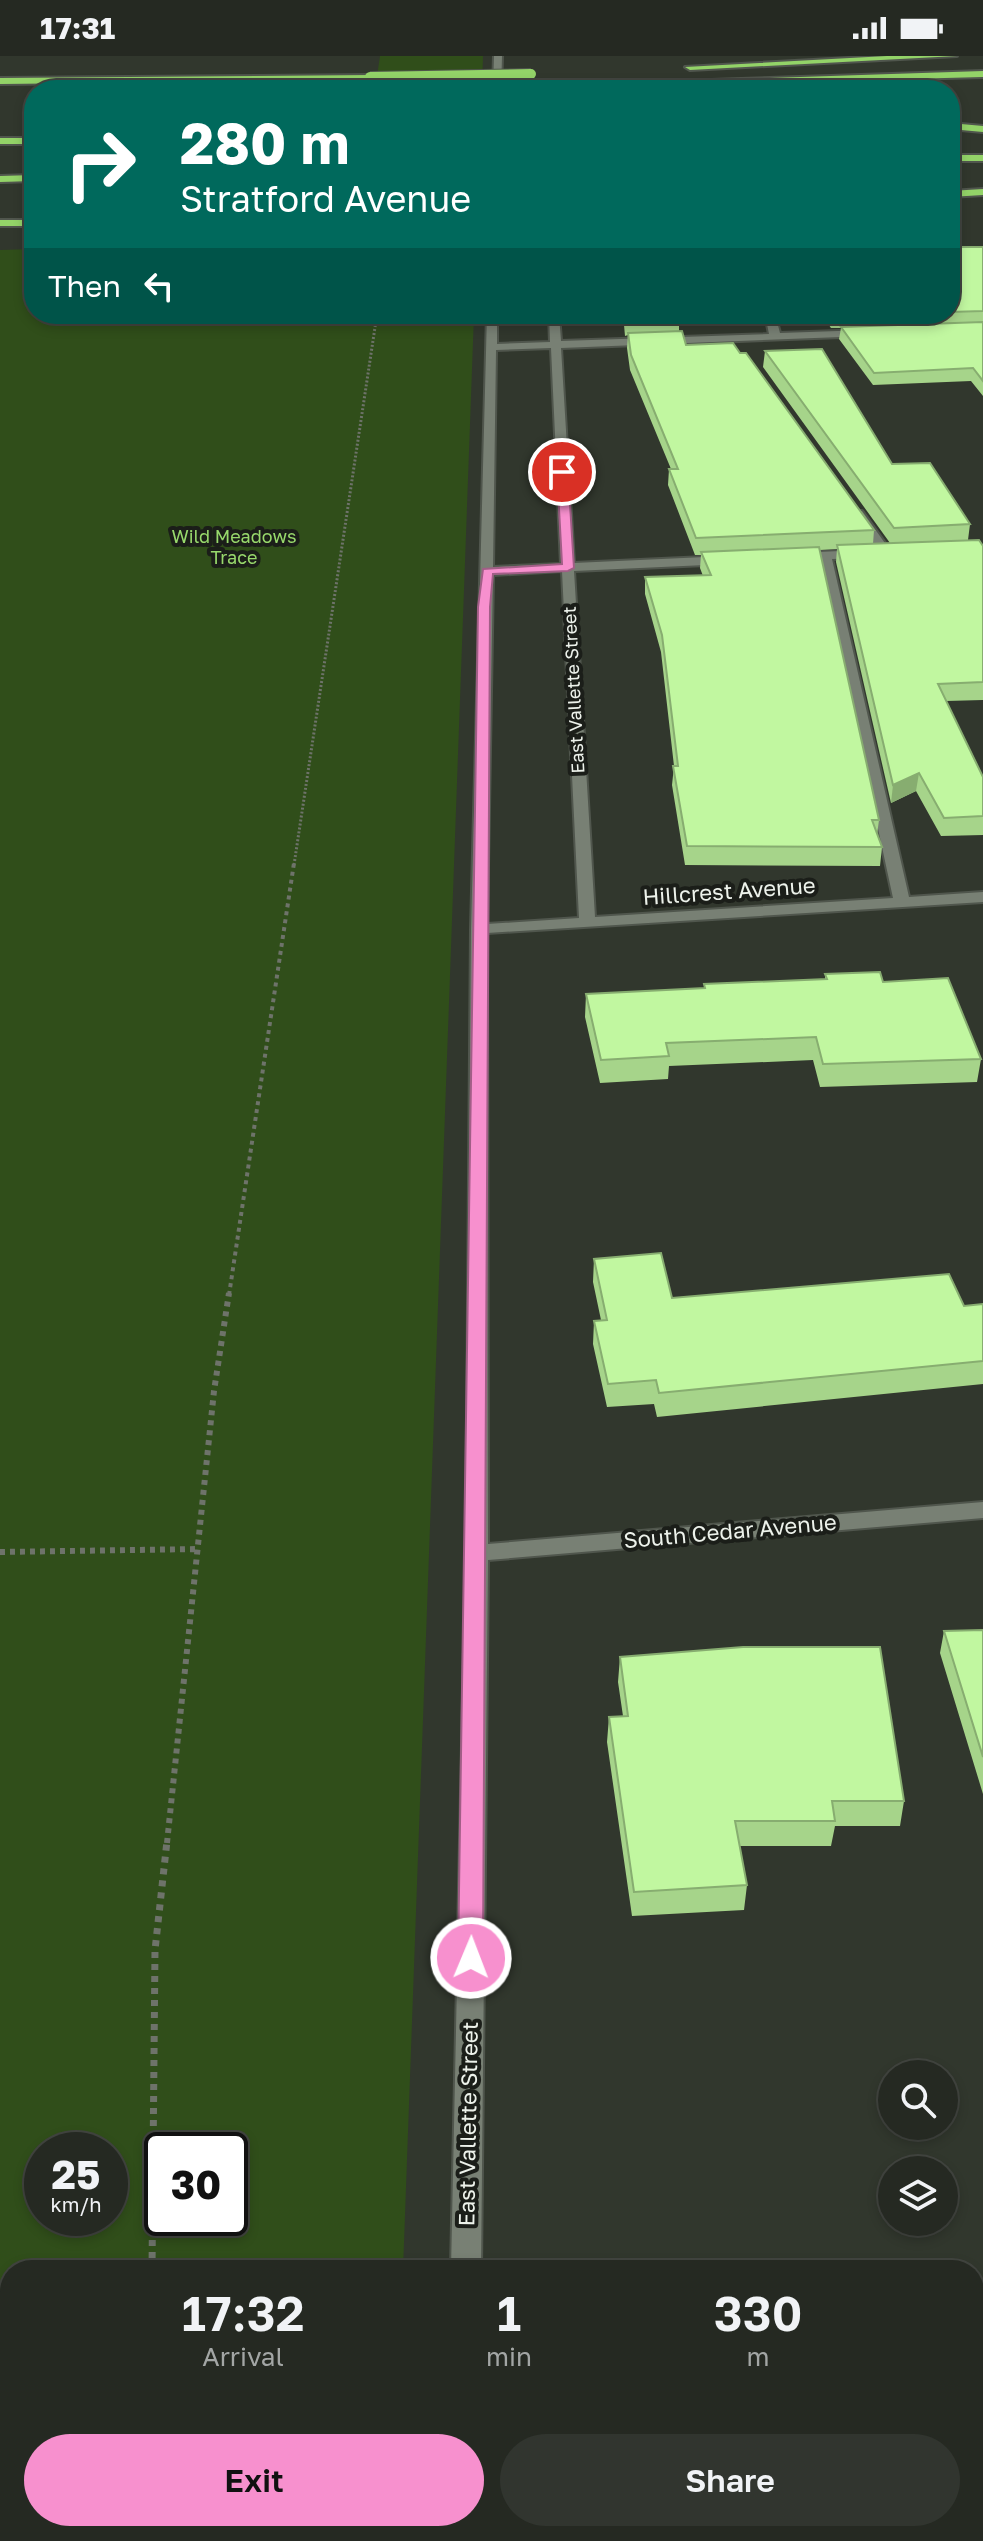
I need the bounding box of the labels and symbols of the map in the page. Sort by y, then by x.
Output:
pin [528,438,596,506]
park label: Wild Meadows Trace [171,525,297,568]
street label: East Vallette Street [558,606,588,774]
street label: Hillcrest Avenue [642,871,816,910]
street label: South Cedar Avenue [622,1508,838,1553]
position arrow [429,1916,513,2000]
street label: East Vallette Street [452,2021,483,2227]
speed limit sign: 30 [144,2132,248,2236]

